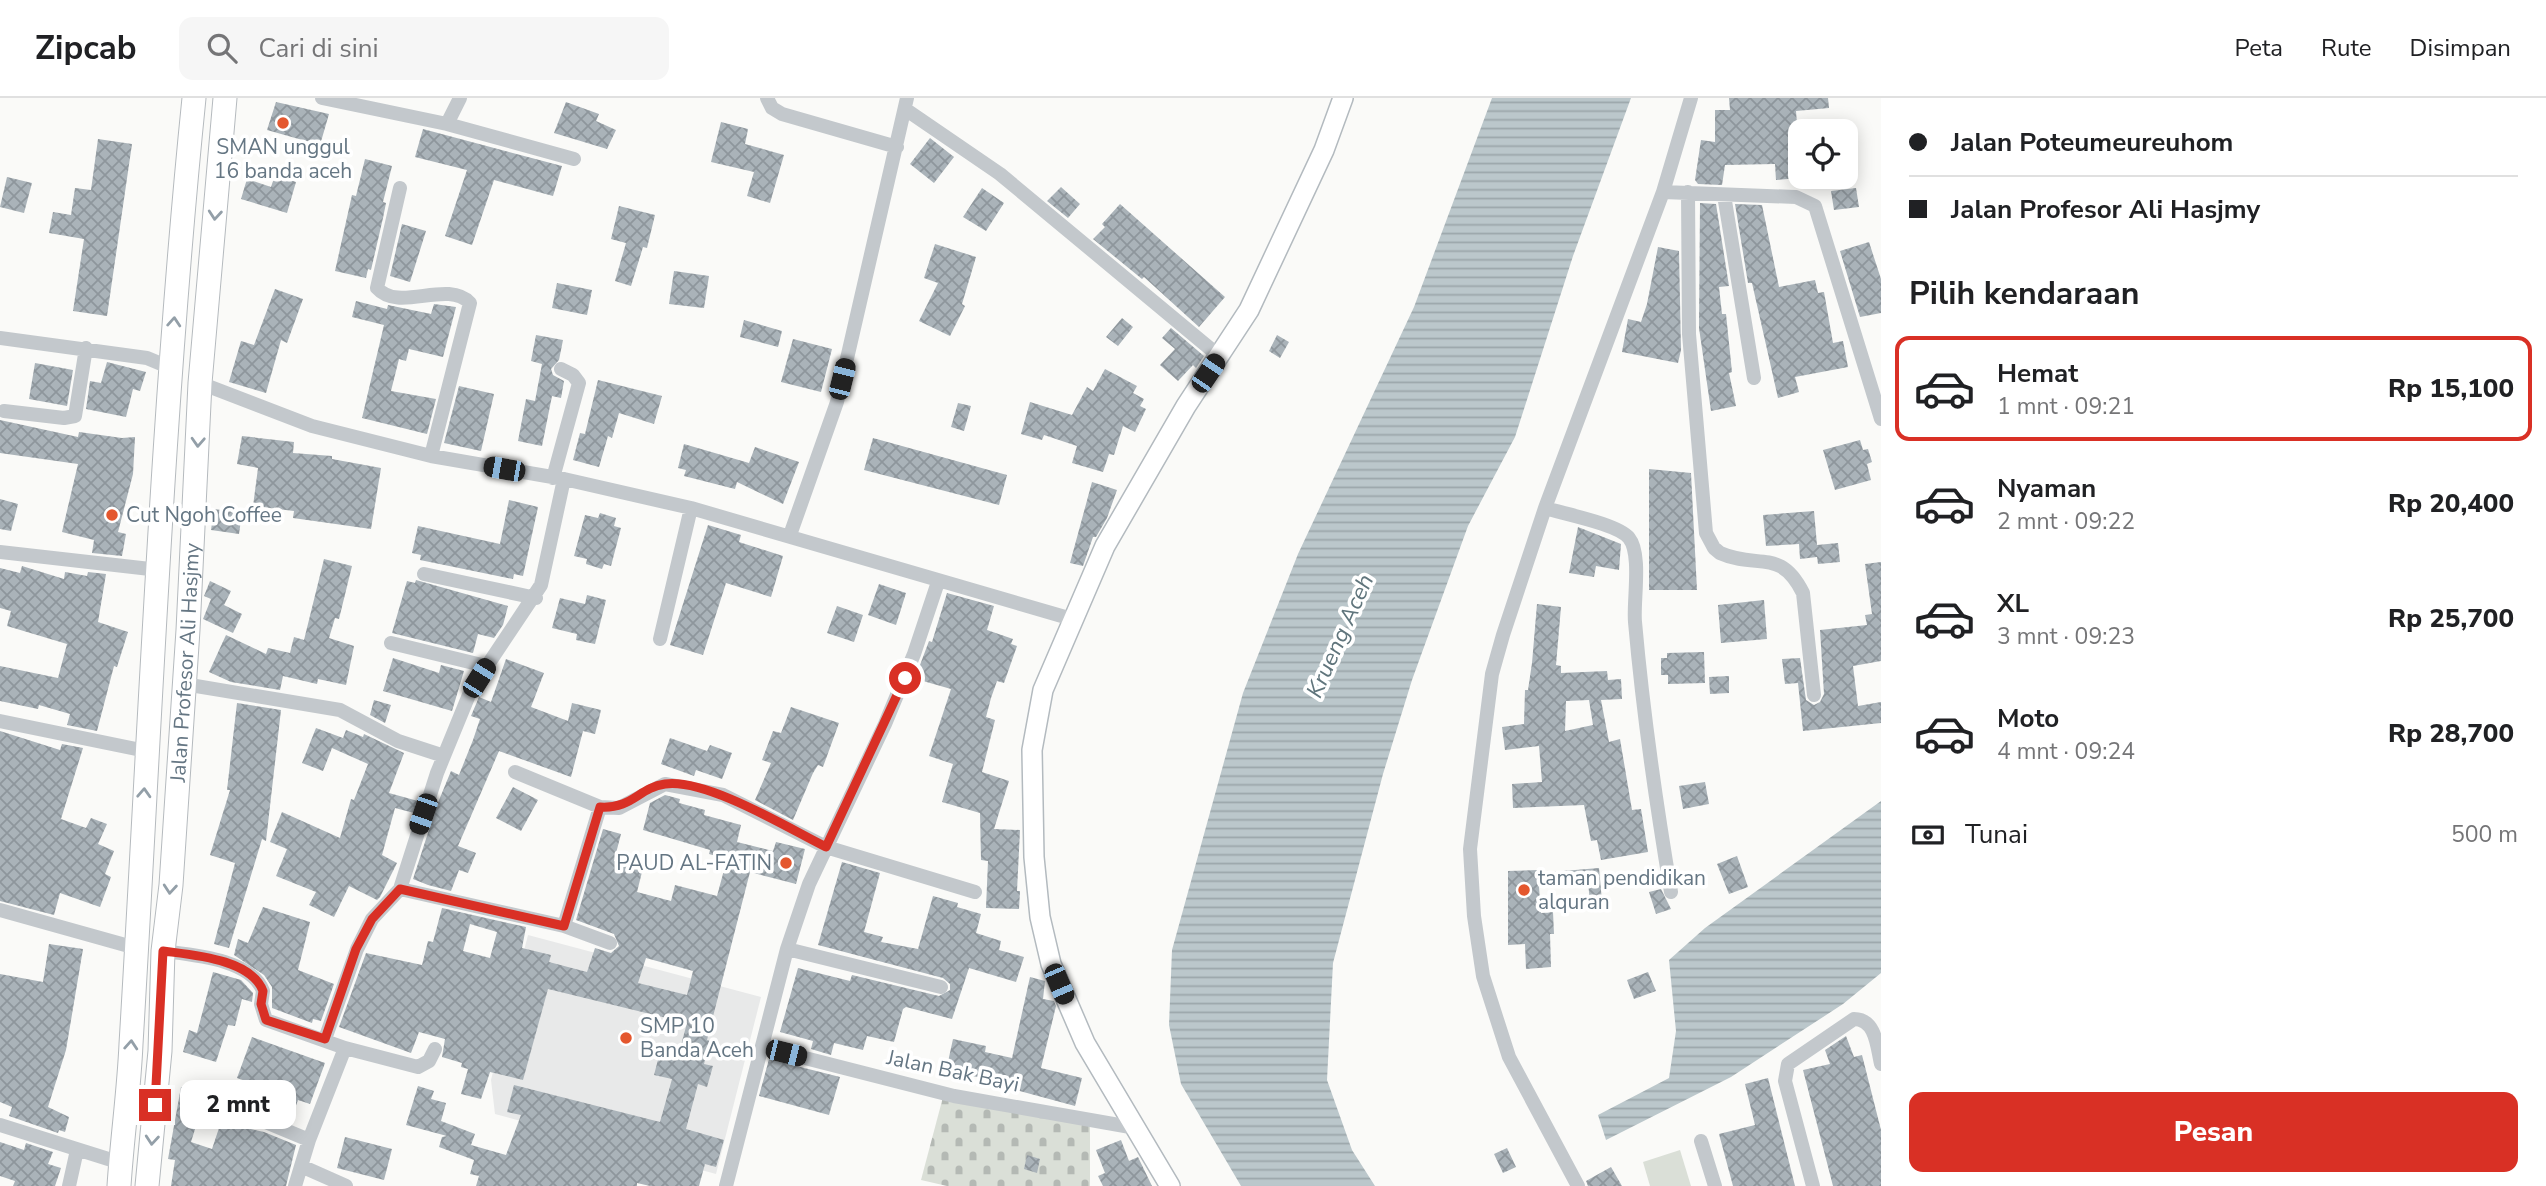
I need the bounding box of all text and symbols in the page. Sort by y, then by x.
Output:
search box [179,17,669,80]
text: Zipcab [35,26,137,71]
icon: search [203,29,241,67]
text: Cari di sini [259,31,379,66]
text: Peta [2234,32,2283,64]
text: Rute [2321,32,2372,64]
text: Disimpan [2410,32,2511,64]
marker: SMAN unggul 16 banda aceh [275,115,291,131]
map controls [1788,119,1858,189]
button: locate [1788,119,1858,189]
text: Jalan Poteumeureuhom [1951,125,2233,160]
place label: SMAN unggul 16 banda aceh [214,133,352,185]
text: Jalan Profesor Ali Hasjmy [1951,192,2260,227]
one-way arrow [207,209,222,221]
text: Pilih kendaraan [1909,272,2139,315]
one-way arrow [166,316,181,327]
car [1188,350,1229,396]
car [827,356,858,402]
text: Hemat [1997,356,2078,391]
icon: car [1913,357,1976,420]
text: Rp 15,100 [2388,371,2514,406]
text: 1 mnt · 09:21 [1997,391,2135,422]
one-way arrow [190,436,205,447]
car [482,455,527,483]
text: Nyaman [1997,471,2096,506]
icon: car [1913,472,1976,535]
text: Rp 20,400 [2388,486,2514,521]
place label: Cut Ngoh Coffee [126,501,282,529]
text: 2 mnt · 09:22 [1997,506,2135,537]
marker: Cut Ngoh Coffee [104,507,120,523]
street label: Jalan Profesor Ali Hasjmy [164,542,206,784]
water label: Krueng Aceh [1299,569,1381,703]
text: XL [1997,586,2029,621]
icon: car [1913,587,1976,650]
text: Rp 25,700 [2388,601,2514,636]
text: 3 mnt · 09:23 [1997,621,2135,652]
car [459,655,500,701]
route start [889,662,921,694]
text: Moto [1997,701,2059,736]
icon: car [1913,702,1976,765]
text: Rp 28,700 [2388,716,2514,751]
text: 4 mnt · 09:24 [1997,736,2135,767]
one-way arrow [136,787,151,798]
car [407,791,440,837]
icon: cash [1909,816,1947,854]
text: Tunai [1965,817,2028,852]
text: 500 m [2451,819,2518,850]
place label: PAUD AL-FATIN [616,849,772,877]
marker: PAUD AL-FATIN [778,855,794,871]
place label: taman pendidikan alquran [1538,864,1706,916]
marker: taman pendidikan alquran [1516,882,1532,898]
one-way arrow [163,883,178,895]
car [1042,961,1077,1007]
place label: SMP 10 Banda Aceh [640,1012,754,1064]
marker: SMP 10 Banda Aceh [618,1030,634,1046]
car [764,1038,809,1068]
one-way arrow [123,1039,138,1050]
street label: Jalan Bak Bayi [883,1043,1022,1099]
callout: 2 mnt [180,1080,295,1130]
route end [139,1089,171,1121]
text: 2 mnt [206,1089,270,1120]
button: Pesan [1909,1092,2518,1172]
one-way arrow [144,1134,159,1146]

